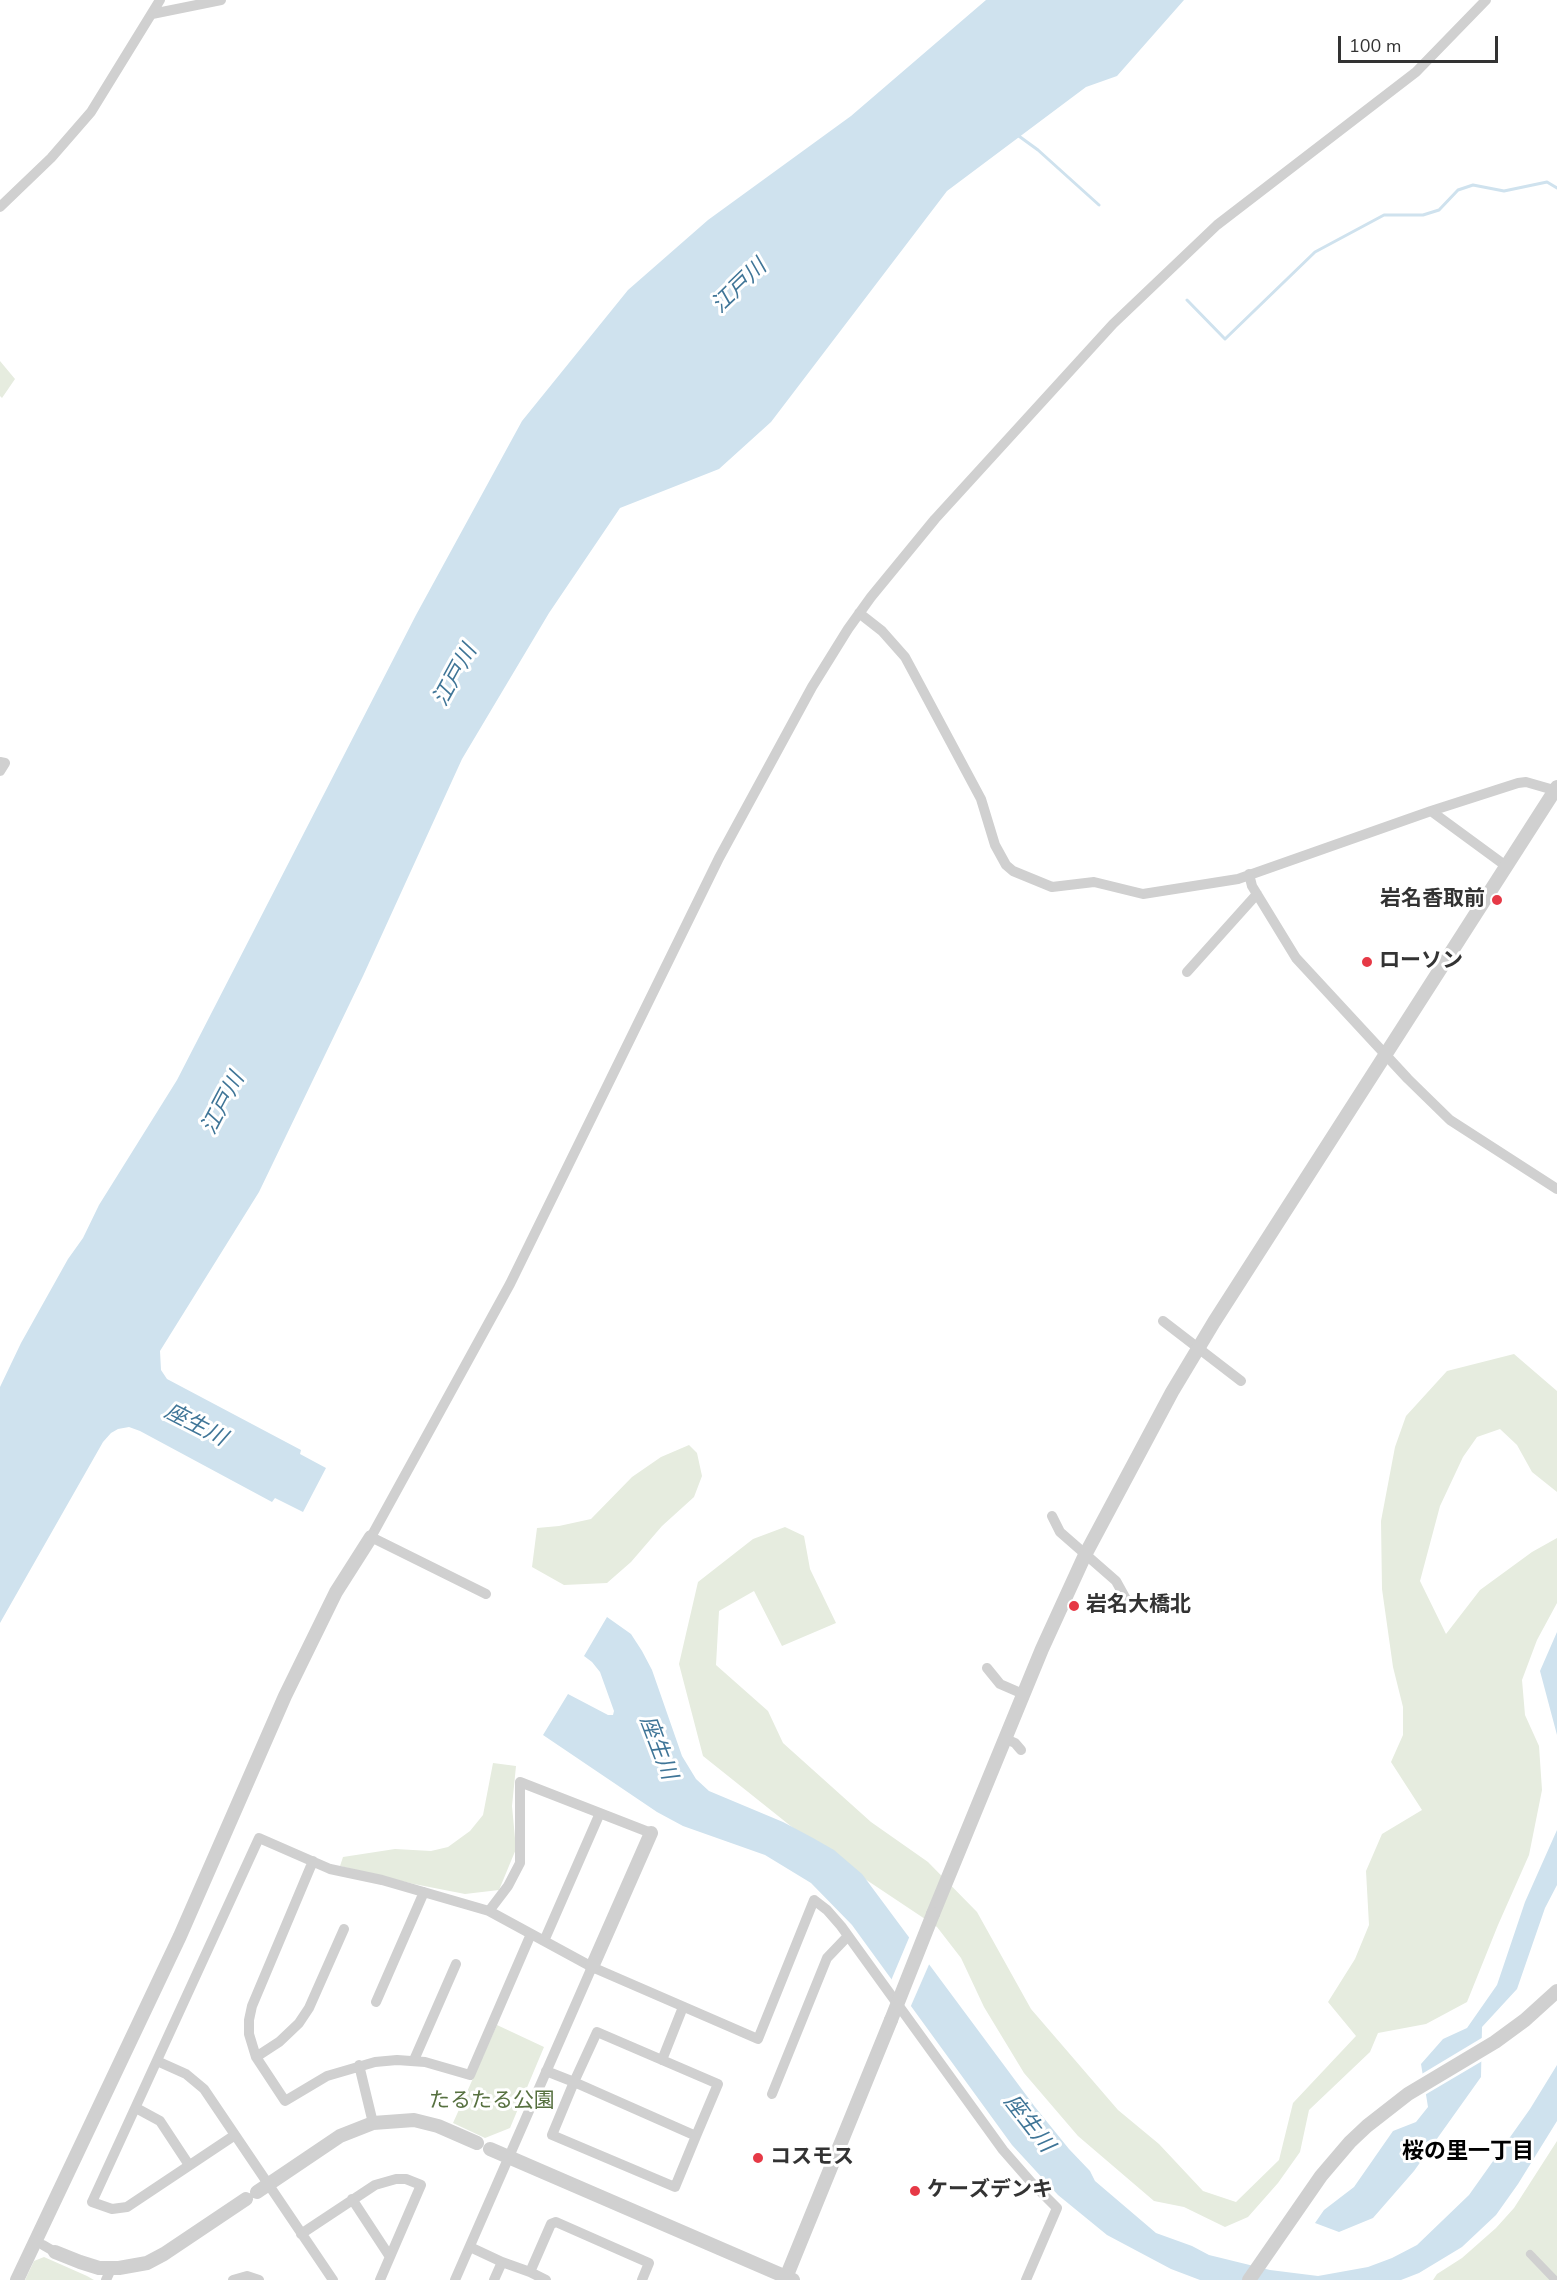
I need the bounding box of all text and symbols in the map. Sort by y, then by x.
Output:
scale bar [1341,24,1502,62]
text: 100 m [1349,34,1401,58]
water label: 江戸川 [707,255,773,319]
water label: 江戸川 [428,641,484,711]
place label: 岩名香取前 [1380,887,1485,913]
marker: 岩名香取前 [1490,893,1504,907]
place label: ローソン [1379,949,1463,975]
marker: ローソン [1360,955,1374,969]
water label: 江戸川 [197,1069,251,1139]
water label: 座生川 [160,1399,230,1453]
place label: 岩名大橋北 [1086,1593,1191,1619]
marker: 岩名大橋北 [1067,1599,1081,1613]
water label: 座生川 [633,1712,681,1784]
park label: たるたる公園 [429,2089,555,2115]
water label: 座生川 [997,2090,1059,2158]
district label: 桜の里一丁目 [1402,2140,1534,2166]
place label: コスモス [770,2145,854,2171]
marker: コスモス [751,2151,765,2165]
place label: ケーズデンキ [927,2178,1053,2204]
marker: ケーズデンキ [908,2184,922,2198]

